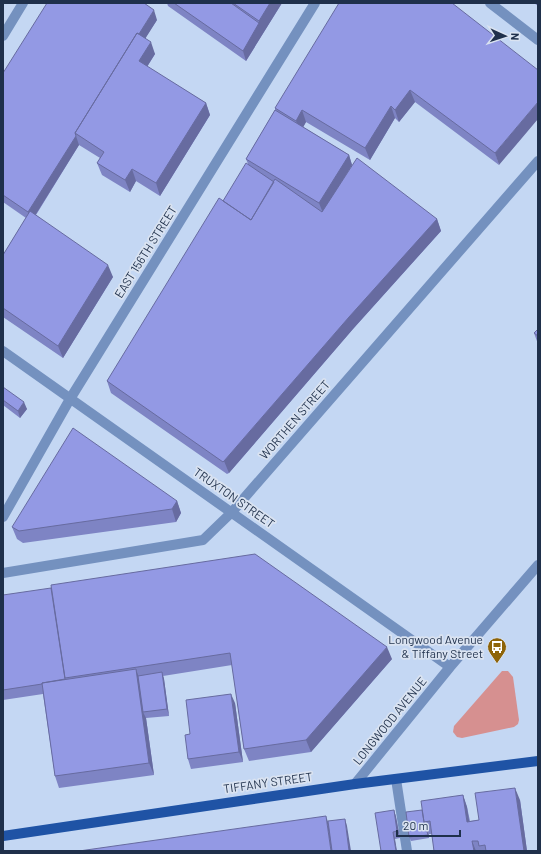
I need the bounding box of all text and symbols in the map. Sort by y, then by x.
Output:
north arrow [485,16,525,56]
text: N [509,33,522,41]
street label: EAST 156TH STREET [111,203,179,300]
street label: WORTHEN STREET [256,377,332,462]
street label: TRUXTON STREET [191,464,278,530]
place label: Longwood Avenue & Tiffany Street [388,632,483,660]
bus stop icon: Longwood Avenue & Tiffany Street [486,636,508,664]
street label: LONGWOOD AVENUE [350,674,429,767]
street label: TIFFANY STREET [222,769,313,795]
scale bar [397,812,460,838]
text: 20 m [403,818,429,832]

